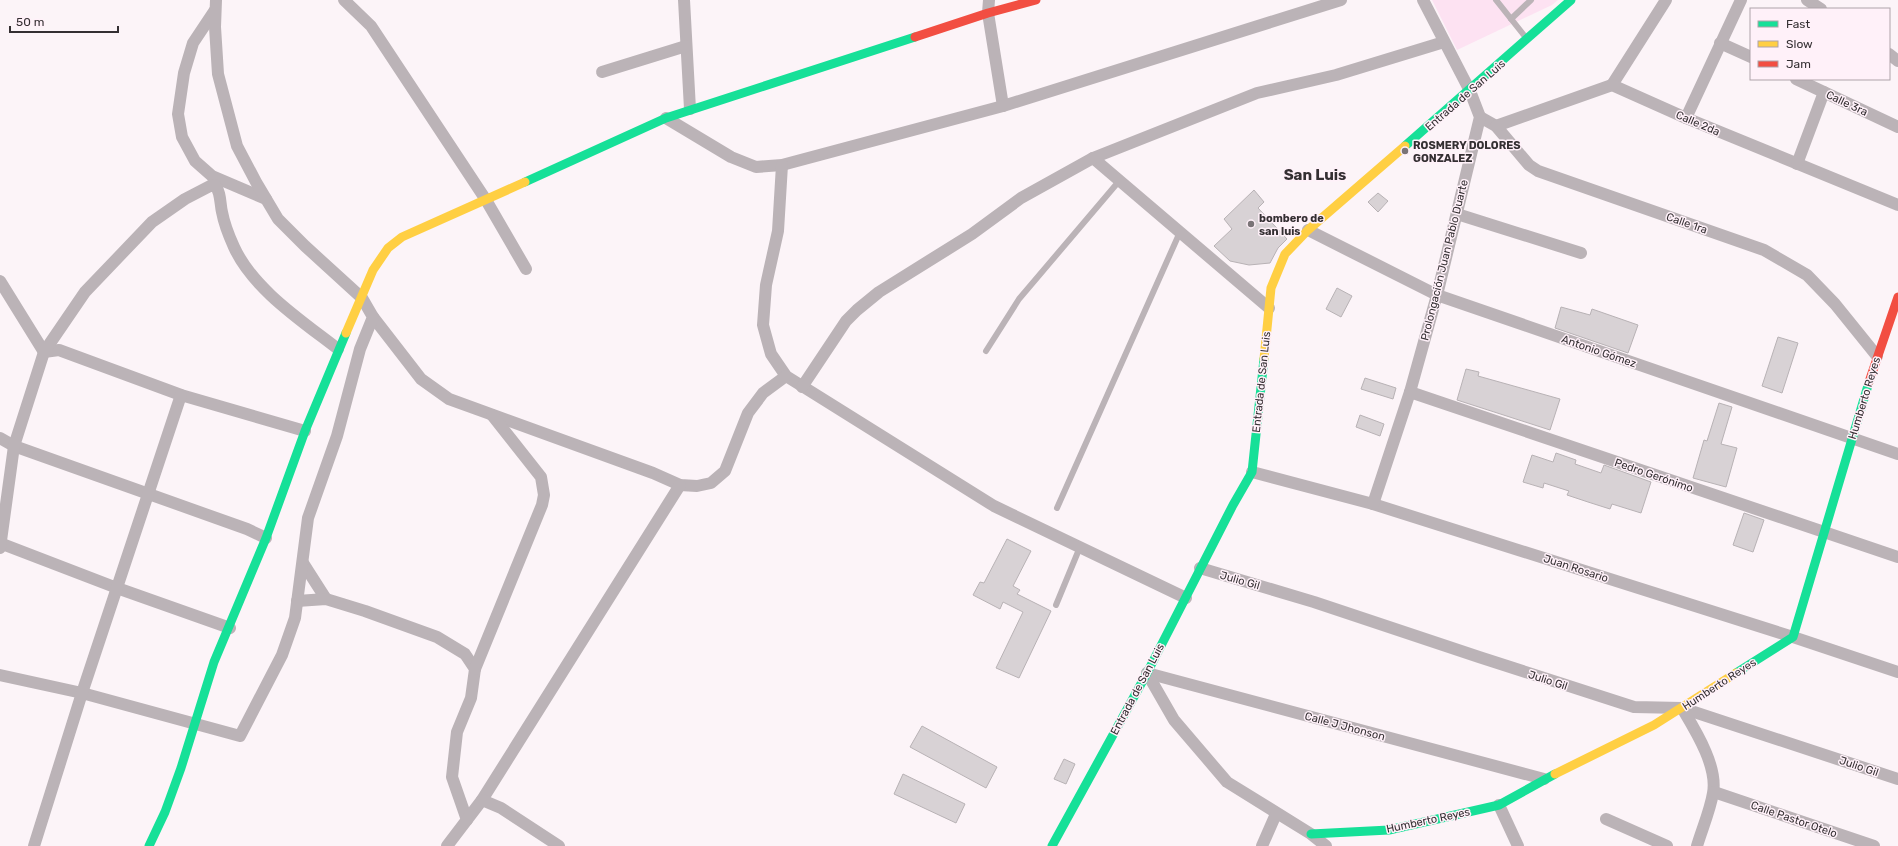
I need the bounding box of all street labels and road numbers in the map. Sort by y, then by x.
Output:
street label: Entrada de San Luis [1423,57,1508,134]
street label: Calle 3ra [1824,88,1870,119]
street label: Calle 2da [1674,108,1722,139]
street label: Prolongación Juan Pablo Duarte [1418,178,1471,342]
street label: Calle 1ra [1665,210,1709,237]
street label: Entrada de San Luis [1250,330,1273,433]
street label: Antonio Gómez [1560,333,1638,370]
street label: Humberto Reyes [1846,355,1883,441]
street label: Pedro Gerónimo [1613,456,1695,495]
street label: Juan Rosario [1542,552,1610,585]
street label: Julio Gil [1218,569,1261,592]
street label: Entrada de San Luis [1108,641,1167,737]
street label: Humberto Reyes [1680,656,1759,713]
street label: Julio Gil [1526,668,1569,693]
street label: Calle J Jhonson [1303,710,1386,743]
street label: Julio Gil [1837,754,1880,779]
street label: Calle Pastor Otelo [1749,799,1839,840]
street label: Humberto Reyes [1385,805,1471,836]

